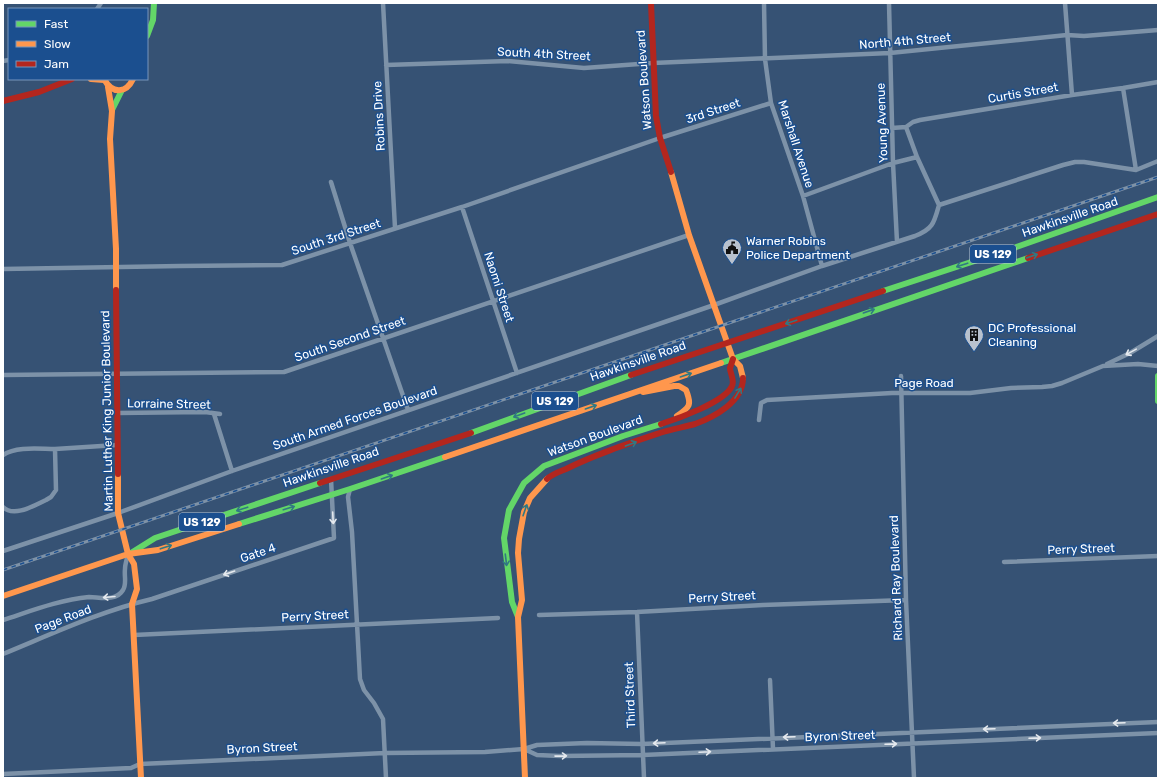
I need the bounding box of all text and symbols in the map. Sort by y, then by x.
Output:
legend [8,8,148,80]
text: Fast [44,17,68,31]
street label: Watson Boulevard [634,30,654,130]
street label: North 4th Street [859,30,952,52]
text: Slow [44,37,71,51]
street label: South 4th Street [497,45,591,63]
text: Jam [44,57,69,71]
street label: Robins Drive [370,80,388,151]
street label: Curtis Street [987,80,1060,106]
street label: Young Avenue [874,83,890,163]
street label: 3rd Street [684,96,742,126]
street label: Marshall Avenue [775,98,817,190]
street label: Hawkinsville Road [1020,194,1120,240]
street label: South 3rd Street [290,216,383,258]
place label: Warner Robins Police Department [746,234,850,262]
public building icon: Warner Robins Police Department [721,237,743,265]
road number: US 129 [970,245,1016,263]
street label: Naomi Street [481,250,517,324]
one-way arrow [1026,252,1039,259]
one-way arrow [956,262,969,269]
one-way arrow [863,307,876,314]
street label: Martin Luther King Junior Boulevard [98,310,116,512]
street label: South Second Street [293,313,408,365]
one-way arrow [785,319,798,326]
place label: DC Professional Cleaning [988,321,1076,349]
building icon: DC Professional Cleaning [963,324,985,352]
street label: Hawkinsville Road [588,338,688,384]
one-way arrow [1125,349,1137,356]
one-way arrow [679,371,692,378]
street label: Page Road [894,376,954,390]
street label: South Armed Forces Boulevard [271,383,439,453]
one-way arrow [734,388,742,399]
road number: US 129 [532,392,578,410]
street label: Lorraine Street [127,396,211,412]
one-way arrow [585,403,597,411]
one-way arrow [513,411,525,419]
street label: Watson Boulevard [546,412,644,460]
one-way arrow [625,440,637,448]
street label: Hawkinsville Road [281,444,381,490]
one-way arrow [380,472,392,480]
one-way arrow [282,504,295,511]
one-way arrow [522,505,530,517]
one-way arrow [235,506,248,513]
one-way arrow [329,511,336,524]
road number: US 129 [179,513,225,531]
street label: Richard Ray Boulevard [887,515,905,641]
street label: Gate 4 [238,540,278,566]
street label: Perry Street [1047,541,1115,557]
one-way arrow [159,543,172,550]
one-way arrow [502,553,510,566]
one-way arrow [223,570,236,577]
street label: Perry Street [688,588,756,606]
one-way arrow [103,593,116,600]
street label: Page Road [33,602,93,636]
street label: Perry Street [281,607,349,625]
street label: Third Street [622,661,638,728]
one-way arrow [1113,720,1126,727]
one-way arrow [983,725,996,733]
street label: Byron Street [804,728,876,744]
one-way arrow [783,734,796,741]
one-way arrow [1028,735,1041,742]
street label: Byron Street [226,739,298,757]
one-way arrow [653,740,666,747]
one-way arrow [884,741,897,748]
one-way arrow [698,748,711,756]
one-way arrow [554,752,567,760]

